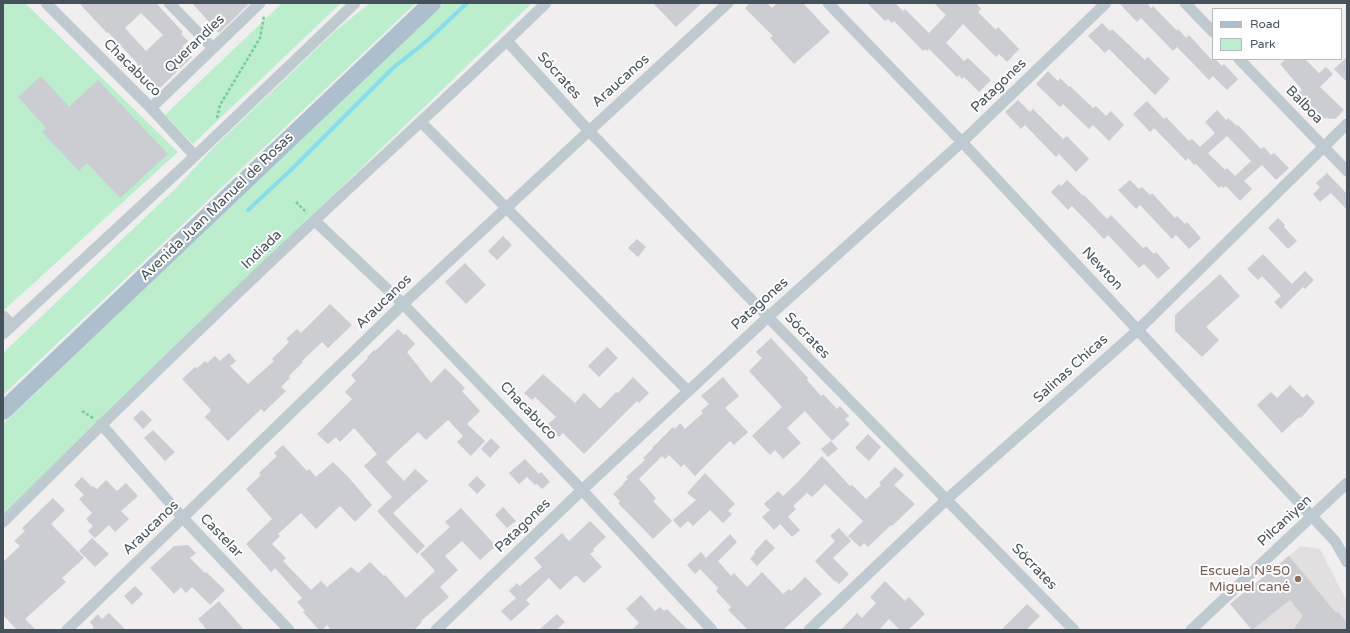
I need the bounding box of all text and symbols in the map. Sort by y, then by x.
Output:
legend [1212,8,1342,60]
street label: Querandíes [162,11,228,77]
text: Road [1250,17,1280,31]
street label: Chacabuco [100,36,164,100]
text: Park [1250,37,1276,51]
street label: Sócrates [534,49,584,103]
street label: Araucanos [589,51,653,111]
street label: Patagones [968,55,1030,117]
street label: Balboa [1282,83,1326,127]
street label: Avenida Juan Manuel de Rosas [137,129,297,285]
street label: Indiada [238,227,286,273]
street label: Newton [1078,244,1126,294]
street label: Araucanos [353,271,415,333]
street label: Patagones [728,274,792,334]
street label: Sócrates [781,309,833,363]
street label: Salinas Chicas [1030,331,1112,407]
street label: Chacabuco [496,378,560,444]
street label: Pilcaniyen [1255,492,1315,550]
street label: Patagones [492,495,554,557]
street label: Araucanos [120,497,182,559]
street label: Castelar [196,511,246,561]
street label: Sócrates [1008,540,1060,594]
place label: Escuela Nº50 Miguel cané [1200,563,1290,596]
marker: Escuela Nº50 Miguel cané [1293,574,1303,584]

